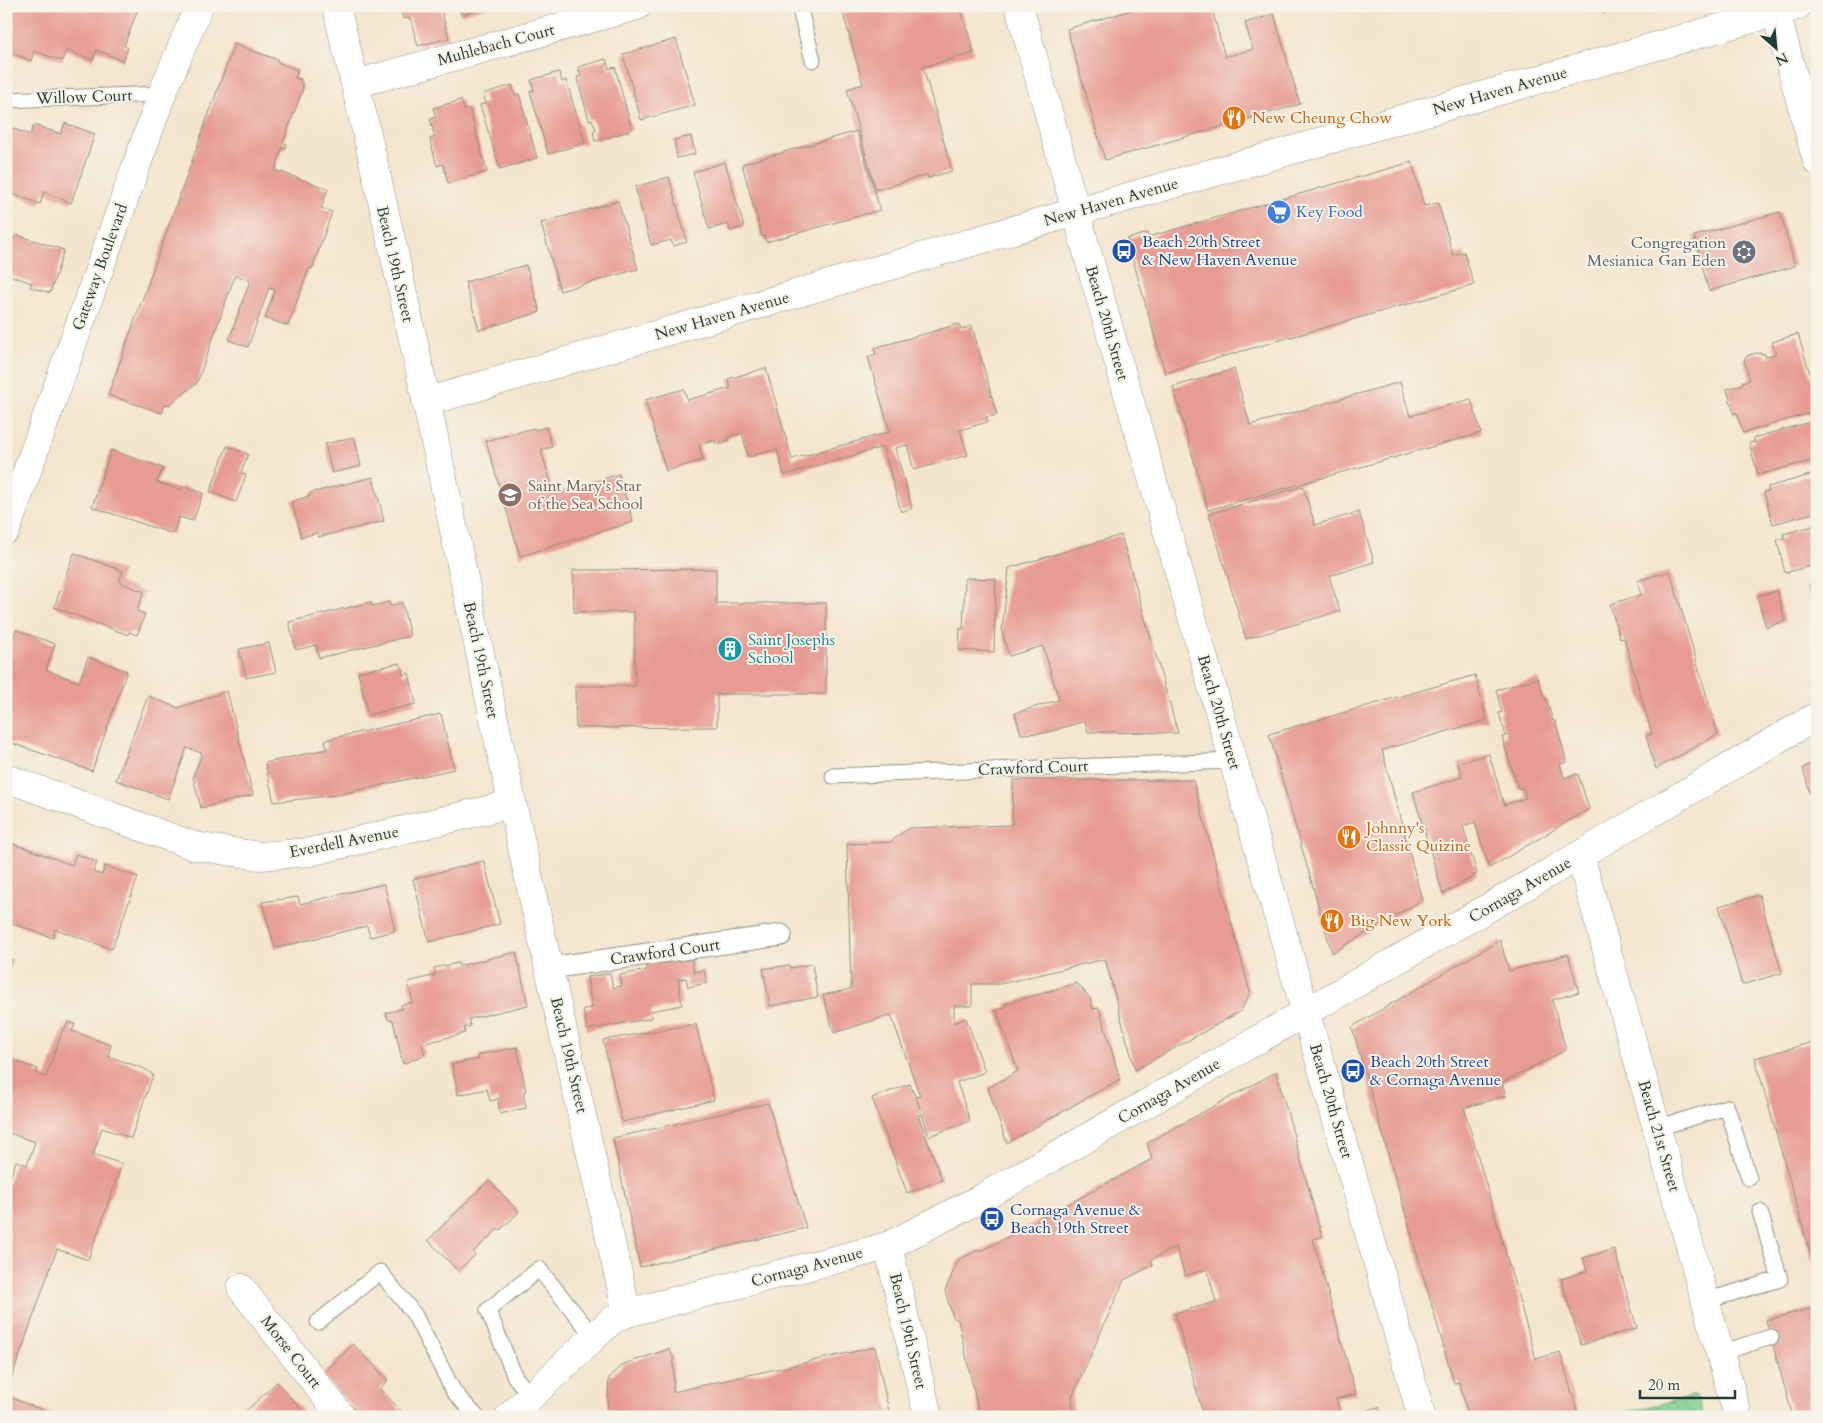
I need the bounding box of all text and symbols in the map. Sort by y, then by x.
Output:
street label: Muhlebach Court [435,19,557,71]
north arrow [1750,22,1800,72]
text: N [1772,48,1791,70]
street label: New Haven Avenue [1430,61,1570,121]
street label: Willow Court [34,84,133,110]
restaurant icon: New Cheung Chow [1221,105,1247,131]
place label: New Cheung Chow [1252,107,1392,129]
street label: New Haven Avenue [1041,172,1181,232]
supermarket icon: Key Food [1266,199,1292,225]
street label: Gateway Boulevard [67,200,133,333]
place label: Key Food [1296,201,1363,223]
street label: Beach 19th Street [371,204,419,324]
place label: Beach 20th Street & New Haven Avenue [1142,231,1297,271]
place label: Congregation Mesianica Gan Eden [1587,232,1726,272]
bus stop icon: Beach 20th Street & New Haven Avenue [1111,238,1137,264]
synagogue icon: Congregation Mesianica Gan Eden [1731,239,1757,265]
street label: Beach 20th Street [1080,263,1134,383]
street label: New Haven Avenue [652,286,792,346]
place label: Saint Mary's Star of the Sea School [528,475,643,515]
school or university icon: Saint Mary's Star of the Sea School [497,482,523,508]
street label: Beach 19th Street [458,600,504,720]
place label: Saint Josephs School [748,629,835,669]
building icon: Saint Josephs School [717,636,743,662]
street label: Beach 20th Street [1192,652,1246,772]
street label: Crawford Court [977,755,1089,781]
place label: Johnny's Classic Quizine [1364,817,1471,857]
street label: Everdell Avenue [287,821,401,863]
restaurant icon: Johnny's Classic Quizine [1336,824,1362,850]
street label: Cornaga Avenue [1465,852,1575,928]
restaurant icon: Big New York [1319,908,1345,934]
place label: Big New York [1350,910,1452,932]
street label: Crawford Court [609,933,721,971]
street label: Beach 19th Street [545,995,593,1115]
street label: Beach 20th Street [1304,1041,1358,1161]
place label: Beach 20th Street & Cornaga Avenue [1370,1051,1501,1091]
street label: Cornaga Avenue [1114,1053,1224,1129]
bus stop icon: Beach 20th Street & Cornaga Avenue [1340,1058,1366,1084]
street label: Beach 21st Street [1633,1078,1685,1194]
place label: Cornaga Avenue & Beach 19th Street [1010,1199,1141,1239]
bus stop icon: Cornaga Avenue & Beach 19th Street [979,1206,1005,1232]
street label: Cornaga Avenue [749,1242,865,1292]
street label: Beach 19th Street [884,1271,932,1391]
street label: Morse Court [256,1311,326,1393]
scale bar [1640,1368,1736,1400]
text: 20 m [1648,1375,1680,1395]

